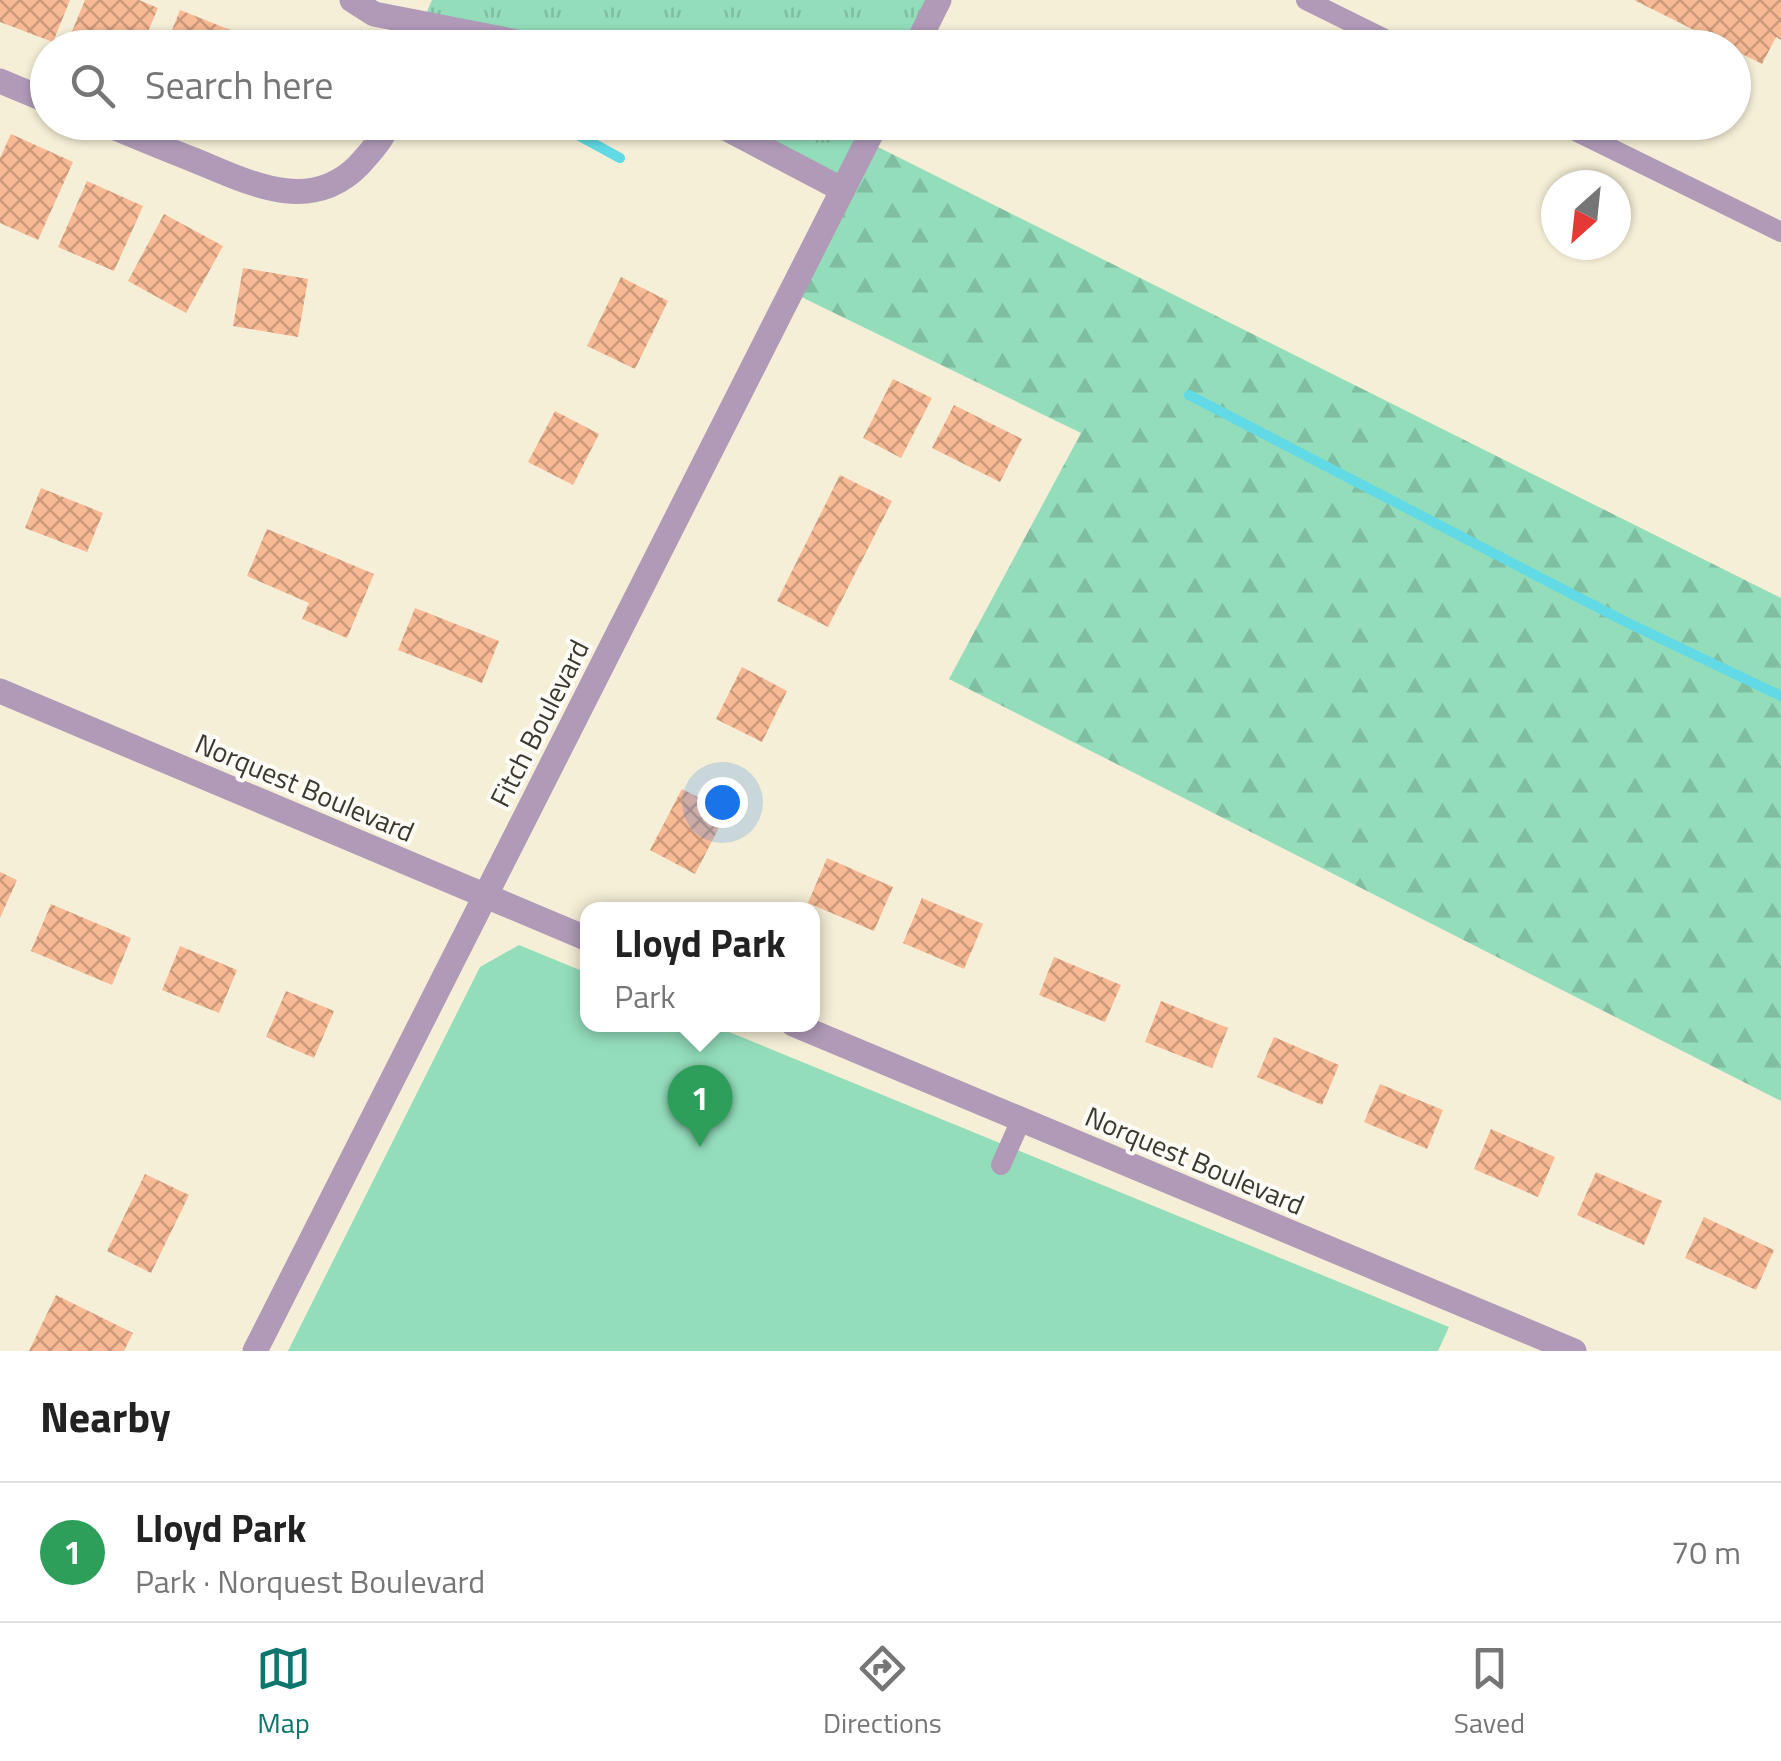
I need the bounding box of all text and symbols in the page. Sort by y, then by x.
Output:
search box [30,30,1751,140]
text: Search here [145,56,333,114]
icon: search [65,58,120,113]
north arrow [1541,170,1631,260]
street label: Fitch Boulevard [478,632,600,814]
street label: Norquest Boulevard [189,721,421,853]
your location [697,777,748,828]
popup [580,902,820,1032]
text: Lloyd Park [614,914,786,972]
text: Park [614,972,676,1020]
pin: 1 [668,1064,732,1147]
street label: Norquest Boulevard [1079,1094,1311,1226]
text: Nearby [40,1384,171,1448]
text: Lloyd Park [135,1499,306,1557]
text: 1 [64,1528,81,1576]
text: 70 m [1671,1528,1741,1576]
text: Park · Norquest Boulevard [135,1557,485,1605]
tab: Map [256,1641,311,1744]
tab: Directions [823,1641,942,1744]
tab: Saved [1454,1641,1525,1744]

